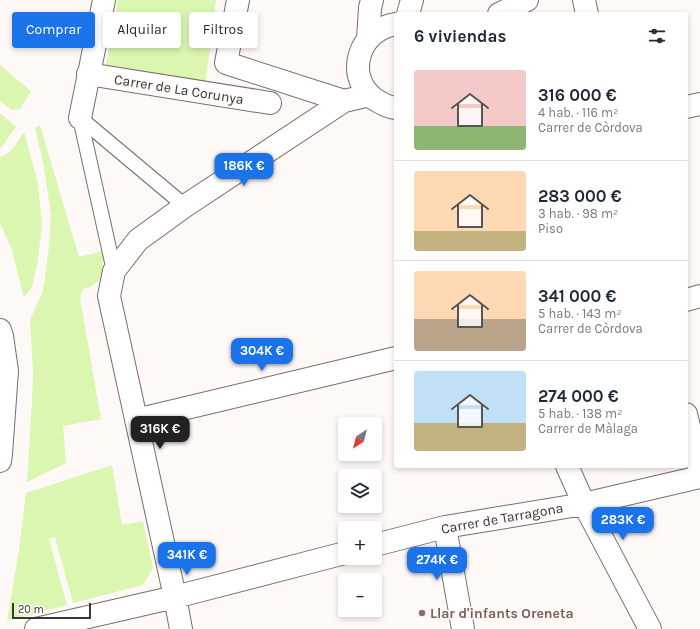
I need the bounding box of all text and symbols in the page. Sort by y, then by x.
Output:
chip: Comprar [12,12,95,48]
chip: Alquilar [103,12,181,48]
chip: Filtros [189,12,258,48]
icon: filters [646,25,668,47]
text: 6 viviendas [414,26,506,46]
street label: Carrer de La Corunya [113,71,245,108]
text: 316 000 € [538,85,617,105]
icon: home [446,86,494,134]
text: 4 hab. · 116 m² [538,105,618,120]
text: Carrer de Còrdova [538,120,643,135]
pin: 186K € [211,153,277,187]
text: 186K € [224,158,264,173]
text: 283 000 € [538,186,621,206]
icon: home [446,187,494,235]
text: 3 hab. · 98 m² [538,206,618,221]
text: Piso [538,221,563,236]
text: 341 000 € [538,286,616,306]
icon: home [446,287,494,335]
text: 5 hab. · 143 m² [538,306,622,321]
text: Carrer de Còrdova [538,321,643,336]
pin: 304K € [229,338,295,372]
text: 304K € [240,343,284,358]
text: 274 000 € [538,386,619,406]
icon: home [446,387,494,435]
text: 5 hab. · 138 m² [538,406,622,421]
pin: 316K € [127,416,193,450]
north arrow [338,417,382,461]
map controls [338,417,382,617]
text: 316K € [140,421,180,436]
text: Carrer de Màlaga [538,421,638,436]
button: layers [338,469,382,513]
street label: Carrer de Tarragona [440,499,565,538]
pin: 283K € [590,507,656,541]
text: 283K € [601,512,645,527]
button: + [338,521,382,565]
pin: 341K € [154,542,220,576]
text: 341K € [167,547,207,562]
pin: 274K € [404,547,470,581]
text: 274K € [416,552,458,567]
button: − [338,573,382,617]
scale bar [12,601,91,620]
text: 20 m [18,603,44,616]
place label: Llar d'infants Oreneta [430,605,574,622]
marker: Llar d'infants Oreneta [417,608,427,618]

